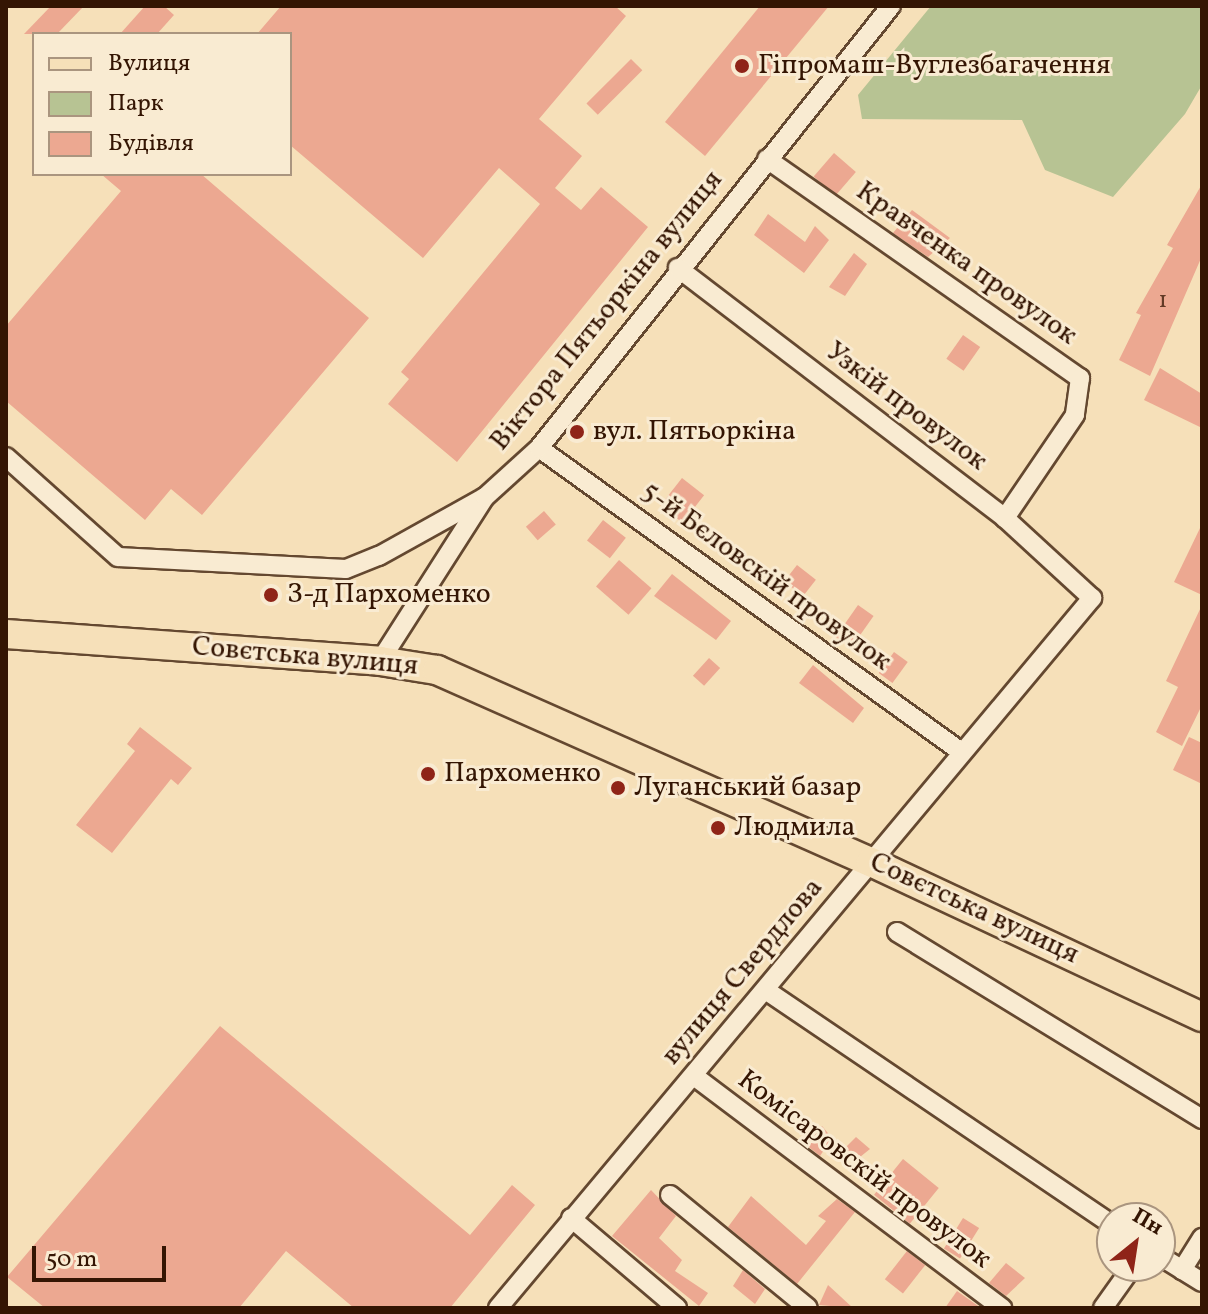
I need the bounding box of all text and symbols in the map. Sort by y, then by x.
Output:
legend [32,32,292,176]
text: Вулиця [108,47,190,81]
place label: Гіпромаш-Вуглезбагачення [758,49,1111,83]
marker: Гіпромаш-Вуглезбагачення [733,57,751,75]
text: Парк [108,87,164,121]
text: Будівля [108,127,194,161]
street label: Віктора Пятьоркіна вулиця [484,164,730,458]
street label: Кравченка провулок [849,175,1083,353]
house number: 1 [1158,288,1168,316]
street label: Узкій провулок [819,335,993,479]
place label: вул. Пятьоркіна [593,415,796,449]
marker: вул. Пятьоркіна [568,423,586,441]
street label: 5-й Бєловскій провулок [635,475,897,679]
place label: З-д Пархоменко [287,578,491,612]
marker: З-д Пархоменко [262,586,280,604]
street label: Совєтська вулиця [191,630,419,684]
place label: Пархоменко [444,757,601,791]
marker: Пархоменко [419,765,437,783]
place label: Луганський базар [634,771,861,805]
marker: Луганський базар [609,779,627,797]
place label: Людмила [734,811,855,845]
marker: Людмила [709,819,727,837]
street label: Совєтська вулиця [864,846,1084,972]
street label: вулиця Свердлова [655,872,831,1072]
street label: Комісаровскій провулок [731,1064,997,1276]
text: Пн [1126,1201,1169,1244]
north arrow [1096,1202,1176,1282]
scale bar [36,1230,170,1280]
text: 50 m [46,1243,98,1277]

